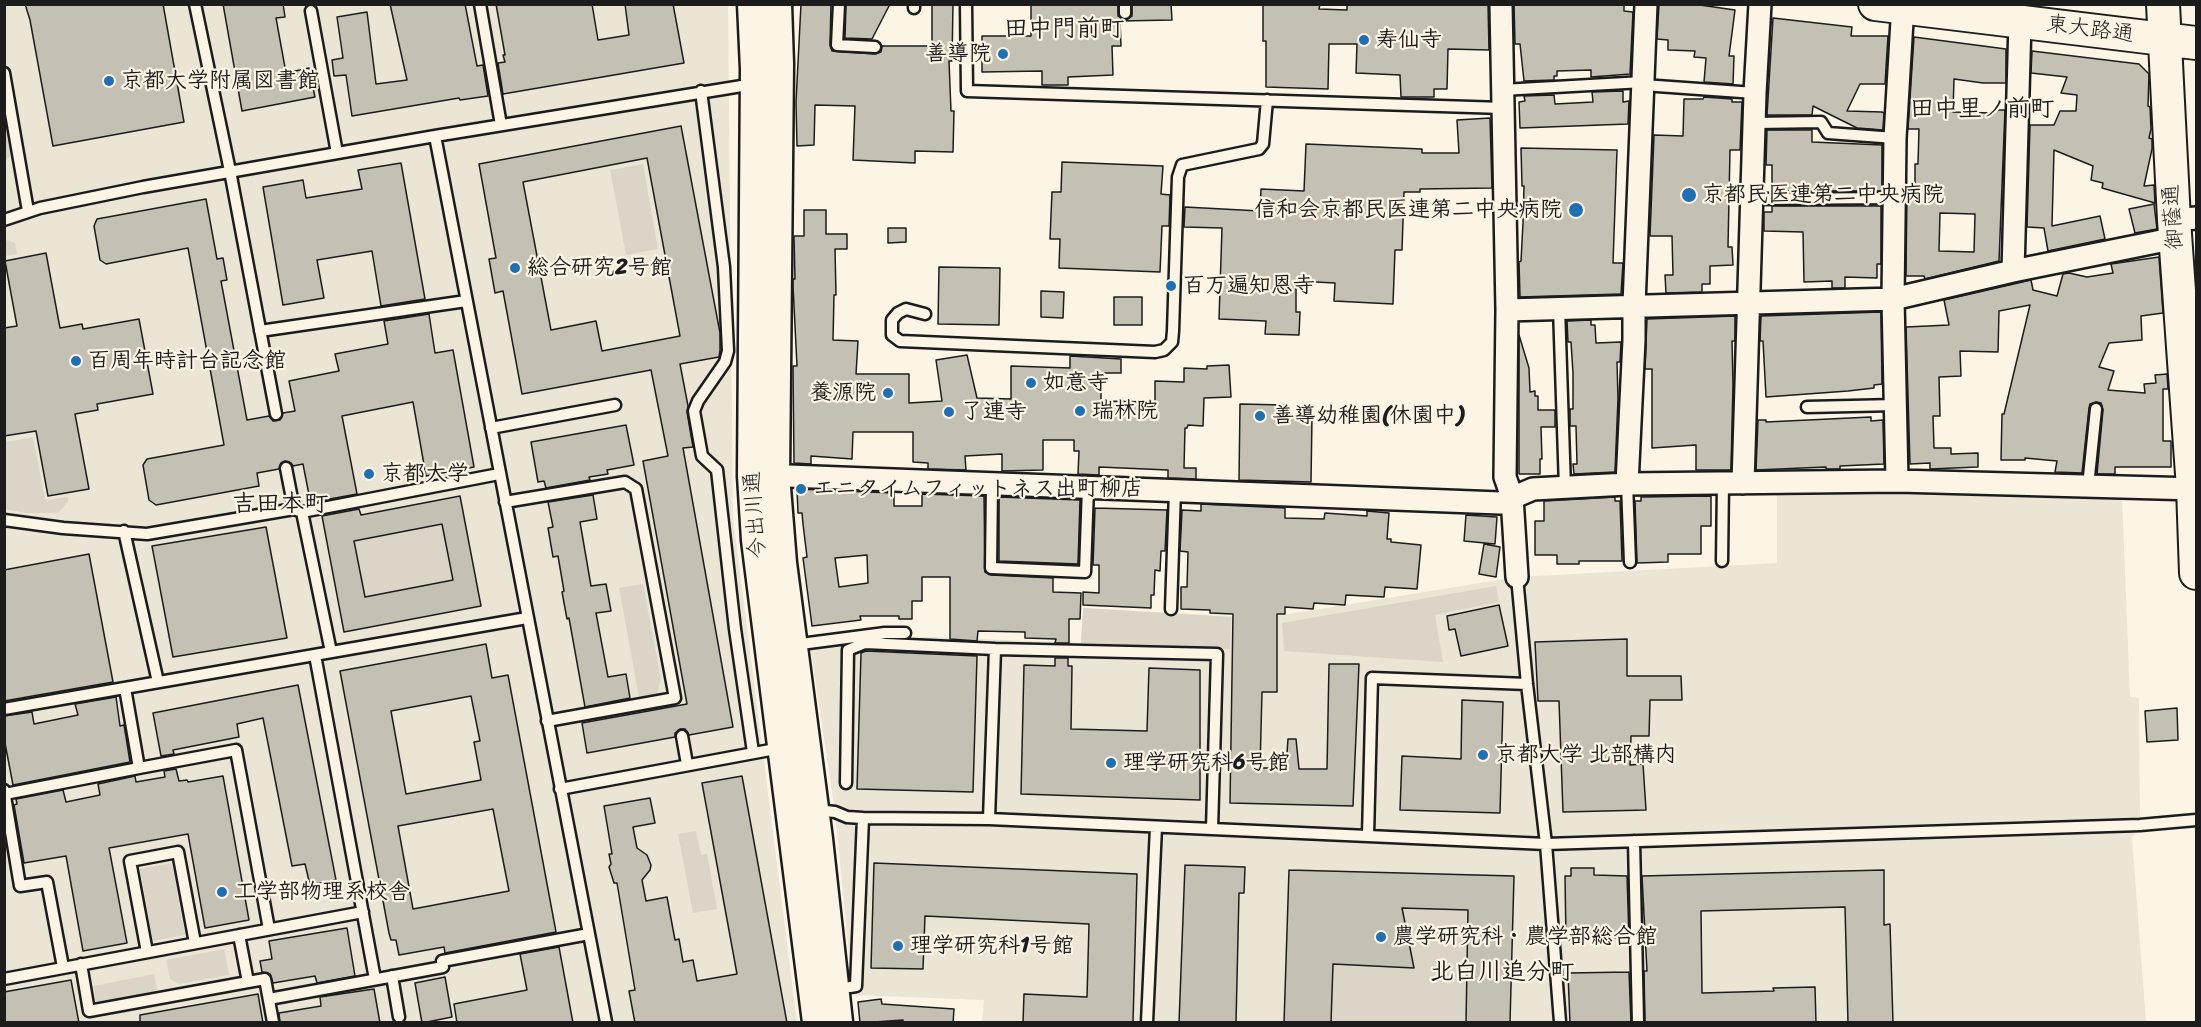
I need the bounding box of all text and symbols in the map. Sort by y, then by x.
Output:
street label: 東大路通 [2045,12,2135,48]
district label: 田中門前町 [1004,16,1124,44]
place label: 寿仙寺 [1376,27,1442,53]
marker: 寿仙寺 [1357,33,1371,47]
place label: 善導院 [925,41,991,67]
marker: 善導院 [996,47,1010,61]
place label: 京都大学附属図書館 [121,68,319,94]
marker: 京都大学附属図書館 [102,74,116,88]
district label: 田中里ノ前町 [1910,96,2054,124]
place label: 京都民医連第二中央病院 [1702,182,1944,208]
street label: 御蔭通 [2159,183,2189,251]
marker: 京都民医連第二中央病院 [1680,186,1698,204]
place label: 信和会京都民医連第二中央病院 [1254,197,1562,223]
marker: 信和会京都民医連第二中央病院 [1567,201,1585,219]
place label: 総合研究2号館 [527,255,672,281]
marker: 総合研究2号館 [508,261,522,275]
place label: 百万遍知恩寺 [1183,273,1315,299]
marker: 百万遍知恩寺 [1164,279,1178,293]
place label: 百周年時計台記念館 [88,348,286,374]
marker: 百周年時計台記念館 [69,354,83,368]
place label: 如意寺 [1043,370,1109,396]
marker: 如意寺 [1024,376,1038,390]
place label: 養源院 [810,380,876,406]
marker: 養源院 [881,386,895,400]
place label: 瑞林院 [1092,398,1158,424]
place label: 了連寺 [961,399,1027,425]
place label: 善導幼稚園(休園中) [1272,403,1464,429]
marker: 瑞林院 [1073,404,1087,418]
marker: 了連寺 [942,405,956,419]
marker: 善導幼稚園(休園中) [1253,409,1267,423]
place label: 京都大学 [381,461,469,487]
marker: 京都大学 [362,467,376,481]
street label: 今出川通 [740,470,772,560]
place label: エニタイムフィットネス出町柳店 [813,476,1143,502]
marker: エニタイムフィットネス出町柳店 [794,482,808,496]
district label: 吉田本町 [232,491,328,519]
place label: 京都大学 北部構内 [1495,742,1677,768]
marker: 京都大学 北部構内 [1476,748,1490,762]
place label: 理学研究科6号館 [1123,750,1289,776]
marker: 理学研究科6号館 [1104,756,1118,770]
place label: 工学部物理系校舎 [234,879,410,905]
marker: 工学部物理系校舎 [215,885,229,899]
place label: 農学研究科・農学部総合館 [1393,924,1657,950]
marker: 農学研究科・農学部総合館 [1374,930,1388,944]
place label: 理学研究科1号館 [910,933,1073,959]
marker: 理学研究科1号館 [891,939,905,953]
district label: 北白川追分町 [1430,959,1574,987]

